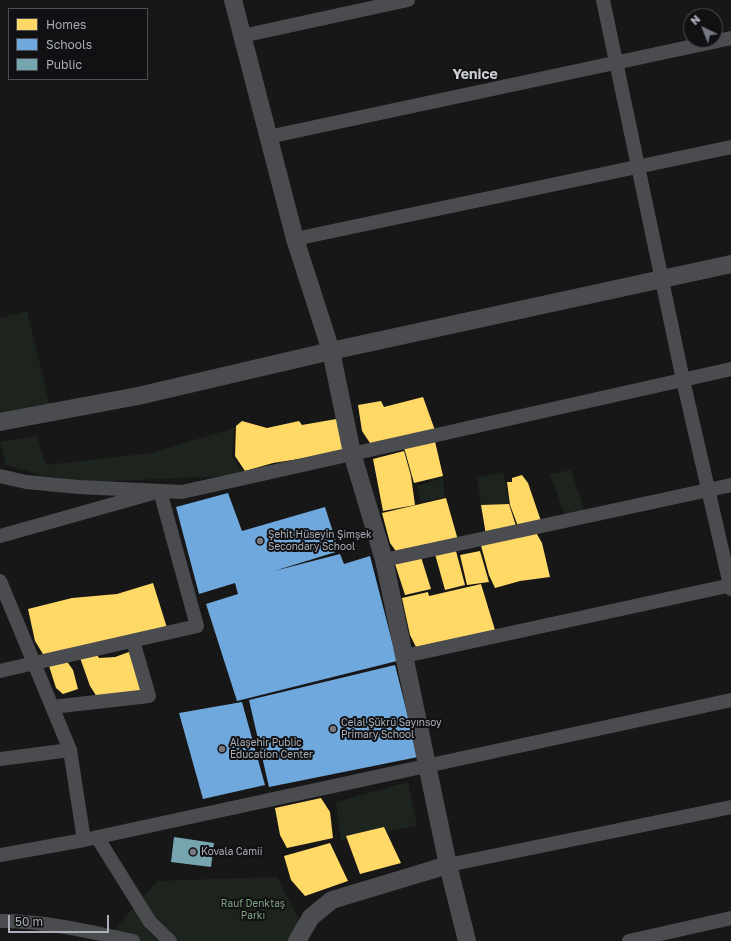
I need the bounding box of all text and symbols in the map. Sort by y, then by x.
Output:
legend [8,8,148,80]
north arrow [683,8,723,48]
text: N [688,12,703,27]
text: Homes [46,17,86,32]
text: Schools [46,37,92,52]
text: Public [46,57,82,72]
district label: Yenice [452,67,498,83]
place label: Şehit Hüseyin Şimşek Secondary School [268,529,372,552]
marker: Şehit Hüseyin Şimşek Secondary School [255,536,265,546]
place label: Celal Şükrü Sayınsoy Primary School [341,717,442,740]
marker: Celal Şükrü Sayınsoy Primary School [328,724,338,734]
place label: Alaşehir Public Education Center [230,737,313,760]
marker: Alaşehir Public Education Center [217,744,227,754]
place label: Kovala Camii [201,846,262,858]
marker: Kovala Camii [188,847,198,857]
park label: Rauf Denktaş Parkı [221,898,285,922]
scale bar [10,907,111,933]
text: 50 m [15,914,43,929]

